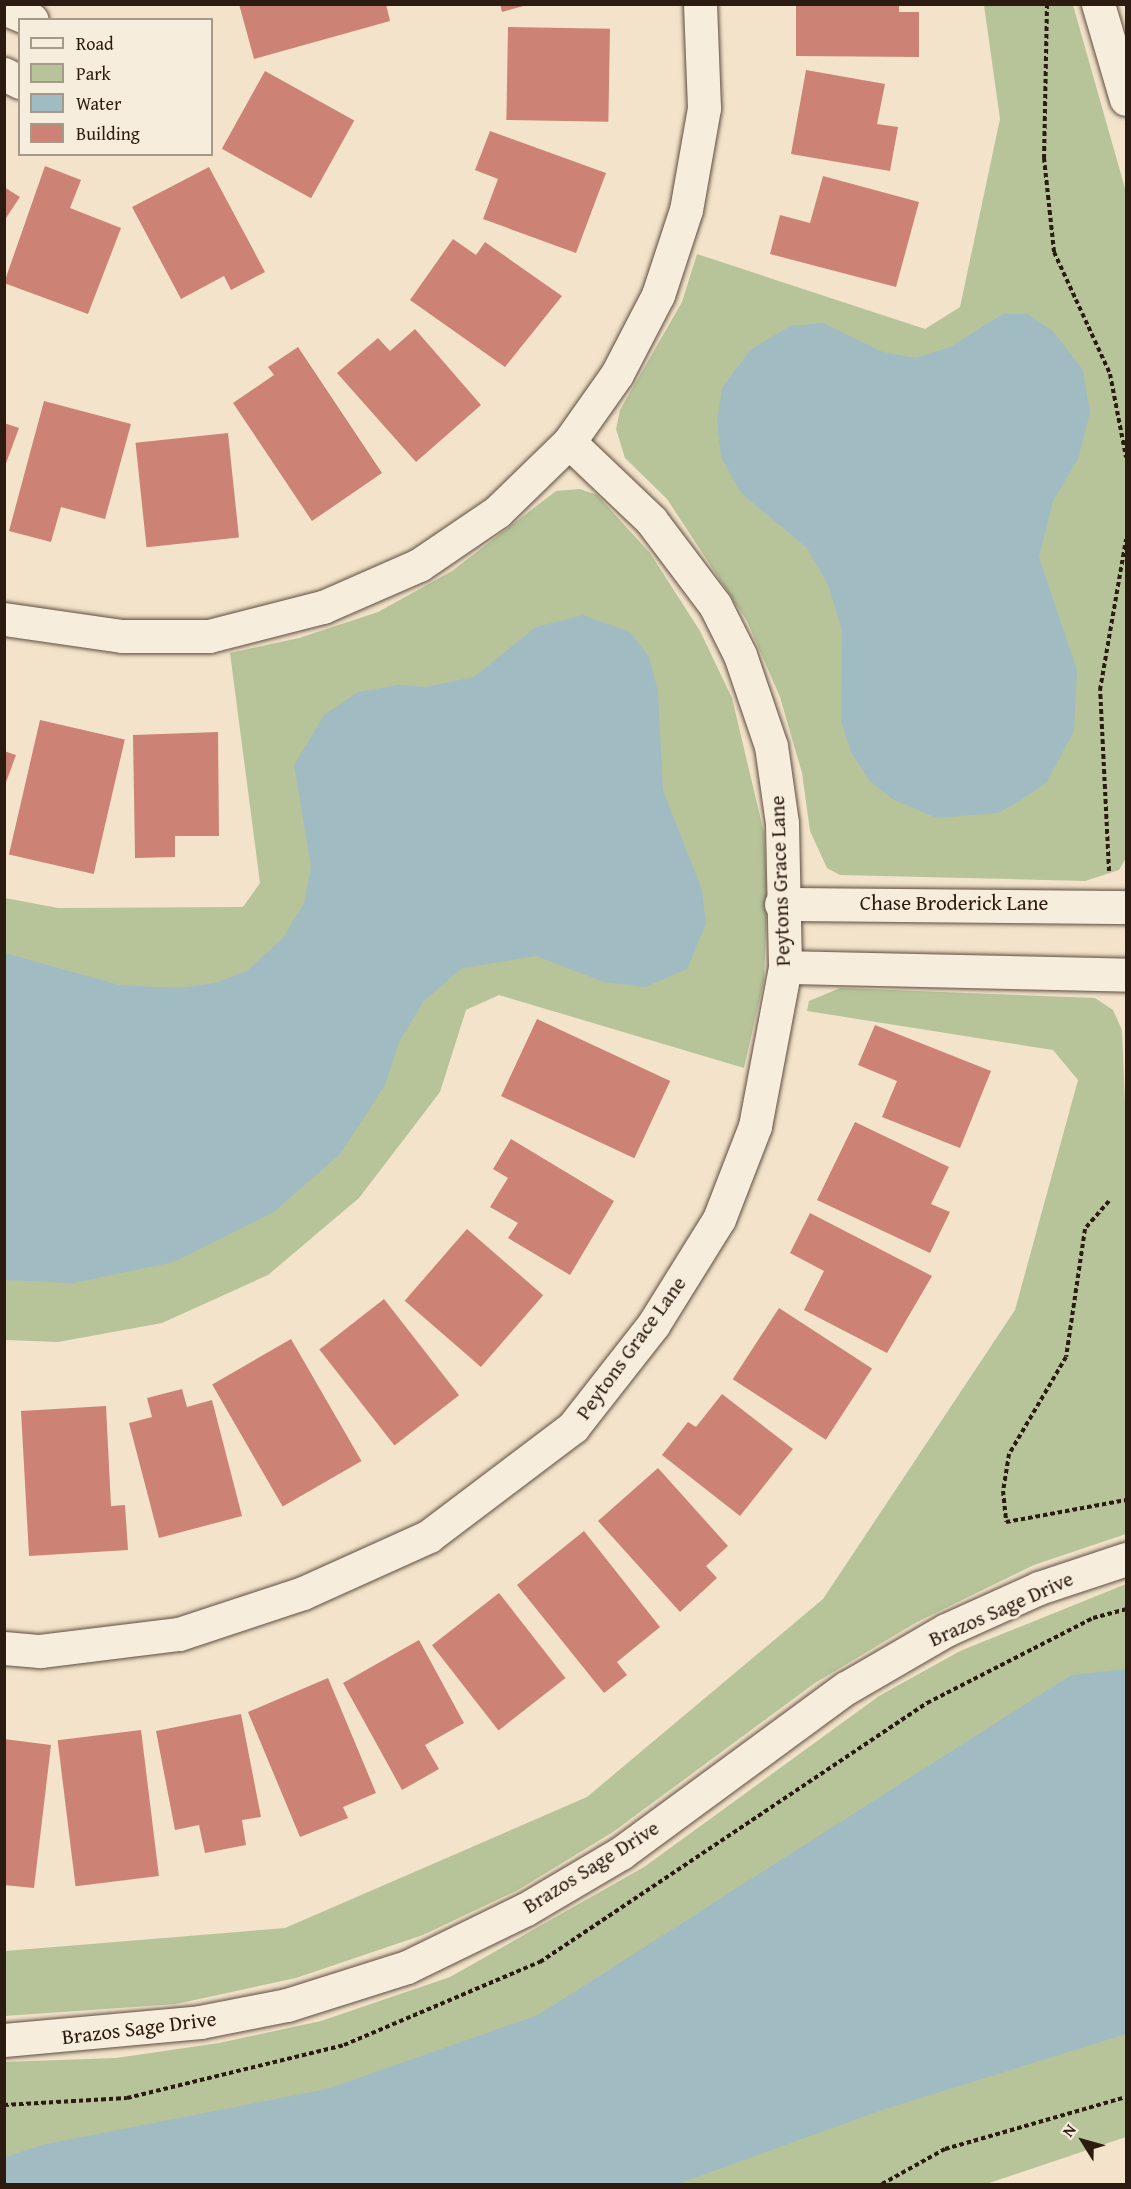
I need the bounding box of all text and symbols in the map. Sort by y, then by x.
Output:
legend [18,18,213,156]
text: Road [76,30,114,57]
text: Park [76,60,111,87]
text: Water [76,90,121,117]
text: Building [76,120,140,147]
street label: Peytons Grace Lane [764,795,796,967]
street label: Chase Broderick Lane [860,890,1048,916]
street label: Peytons Grace Lane [571,1271,691,1425]
street label: Brazos Sage Drive [925,1566,1077,1652]
street label: Brazos Sage Drive [518,1815,664,1919]
street label: Brazos Sage Drive [60,2006,218,2050]
north arrow [1053,2111,1113,2171]
text: N [1056,2119,1081,2142]

